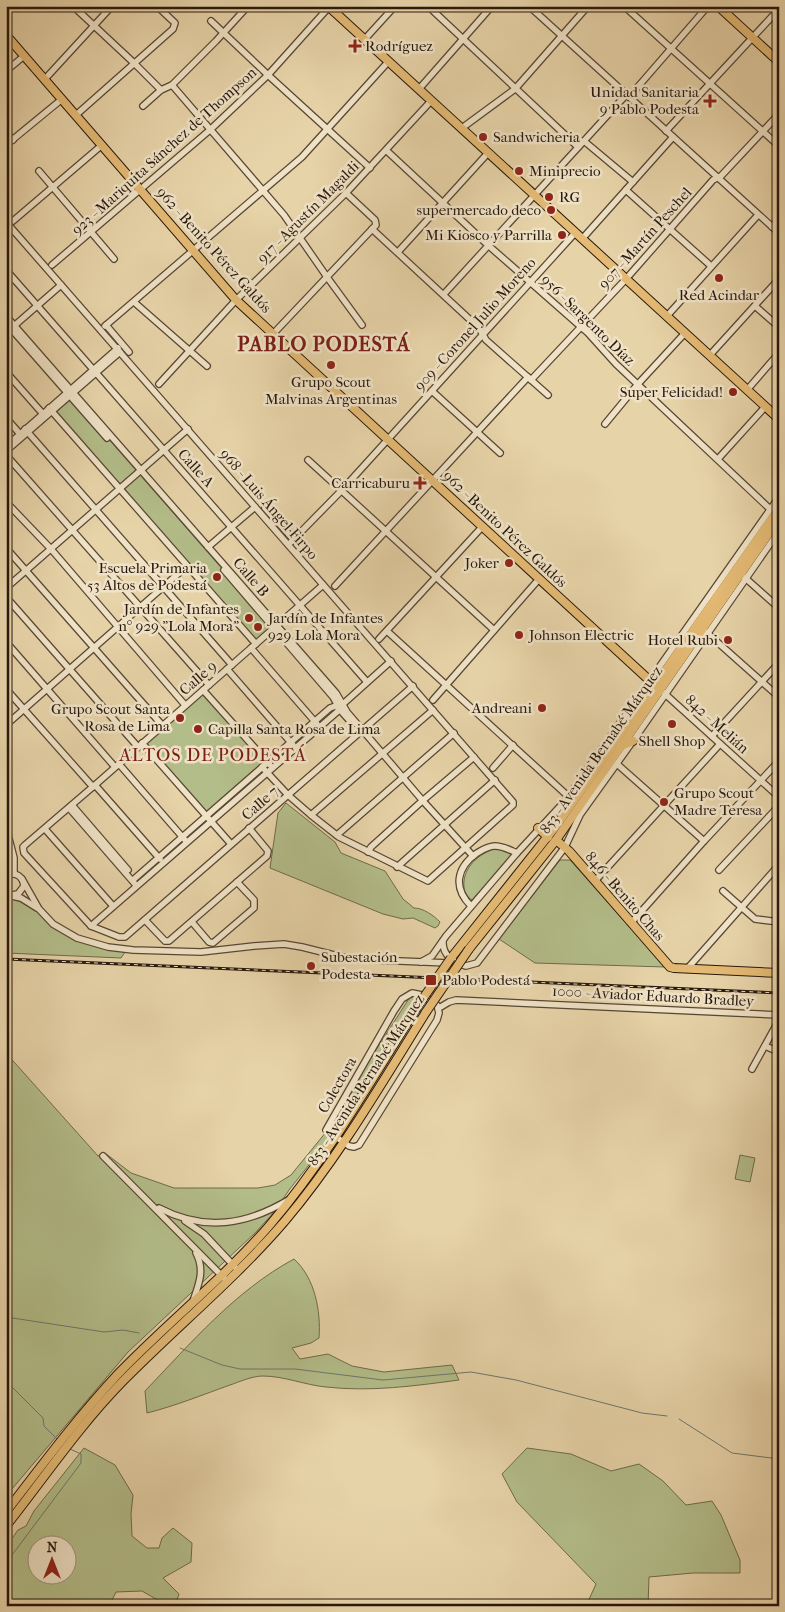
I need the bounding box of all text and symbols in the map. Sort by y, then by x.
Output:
place label: Rodríguez [365,37,433,55]
marker: Rodríguez [349,40,361,52]
street label: 923 - Mariquita Sánchez de Thompson [68,63,260,239]
place label: Unidad Sanitaria 9 Pablo Podesta [590,83,700,118]
marker: Unidad Sanitaria 9 Pablo Podesta [703,94,717,108]
place label: Sandwicheria [493,128,581,146]
marker: Sandwicheria [477,131,489,143]
street label: 917 - Agustín Magaldi [253,157,363,267]
place label: Miniprecio [529,162,601,180]
marker: Miniprecio [513,165,525,177]
street label: 962 - Benito Pérez Galdós [153,183,276,317]
street label: 907 - Martín Peschel [595,183,695,293]
place label: RG [559,188,580,206]
marker: RG [543,191,555,203]
place label: supermercado deco [417,201,541,219]
marker: supermercado deco [545,204,557,216]
place label: Mi Kiosco y Parrilla [425,226,553,244]
marker: Mi Kiosco y Parrilla [556,229,568,241]
street label: 909 - Coronel Julio Moreno [410,253,540,394]
street label: 956 - Sargento Díaz [537,271,639,370]
marker: Red Acindar [713,272,725,284]
place label: Red Acindar [679,286,760,304]
district label: PABLO PODESTÁ [237,331,411,356]
marker: Grupo Scout Malvinas Argentinas [325,359,337,371]
place label: Grupo Scout Malvinas Argentinas [265,373,397,408]
place label: Super Felicidad! [620,383,723,401]
marker: Super Felicidad! [727,386,739,398]
street label: Calle A [174,445,218,491]
street label: 968 - Luis Ángel Firpo [216,445,322,563]
street label: 962 - Benito Pérez Galdós [439,467,571,591]
place label: Carricaburu [331,474,411,492]
marker: Carricaburu [414,477,426,489]
street label: Calle B [229,554,273,600]
place label: Joker [464,554,500,572]
marker: Joker [503,557,515,569]
place label: Escuela Primaria 53 Altos de Podestá [87,559,208,594]
marker: Escuela Primaria 53 Altos de Podestá [211,571,223,583]
place label: Jardín de Infantes n° 929 "Lola Mora" [118,600,239,635]
place label: Jardín de Infantes 929 Lola Mora [267,609,384,644]
marker: Jardín de Infantes n° 929 "Lola Mora" [243,612,255,624]
marker: Jardín de Infantes 929 Lola Mora [252,621,264,633]
place label: Johnson Electric [528,626,634,644]
marker: Johnson Electric [513,629,525,641]
place label: Hotel Rubi [647,631,719,649]
marker: Hotel Rubi [722,634,734,646]
street label: Calle 9 [176,657,221,699]
street label: 853 - Avenida Bernabé Márquez [536,662,666,837]
street label: 842 - Melián [681,691,753,757]
place label: Andreani [471,699,533,717]
place label: Grupo Scout Santa Rosa de Lima [51,700,171,735]
marker: Andreani [536,702,548,714]
marker: Grupo Scout Santa Rosa de Lima [174,712,186,724]
marker: Shell Shop [666,718,678,730]
place label: Capilla Santa Rosa de Lima [208,720,381,738]
marker: Capilla Santa Rosa de Lima [192,723,204,735]
place label: Shell Shop [639,732,705,750]
district label: ALTOS DE PODESTÁ [118,744,307,766]
street label: Calle 7 [238,782,282,824]
place label: Grupo Scout Madre Teresa [674,784,763,819]
marker: Grupo Scout Madre Teresa [658,796,670,808]
street label: 846 - Benito Chas [581,848,669,945]
place label: Subestación Podesta [321,948,398,983]
marker: Subestación Podesta [305,960,317,972]
place label: Pablo Podestá [442,971,531,989]
marker: Pablo Podestá [424,973,438,987]
street label: 1000 - Aviador Eduardo Bradley [552,982,756,1010]
street label: 853 - Avenida Bernabé Márquez [304,991,428,1169]
street label: Colectora [314,1053,361,1116]
north arrow [28,1534,78,1584]
text: N [47,1539,58,1556]

